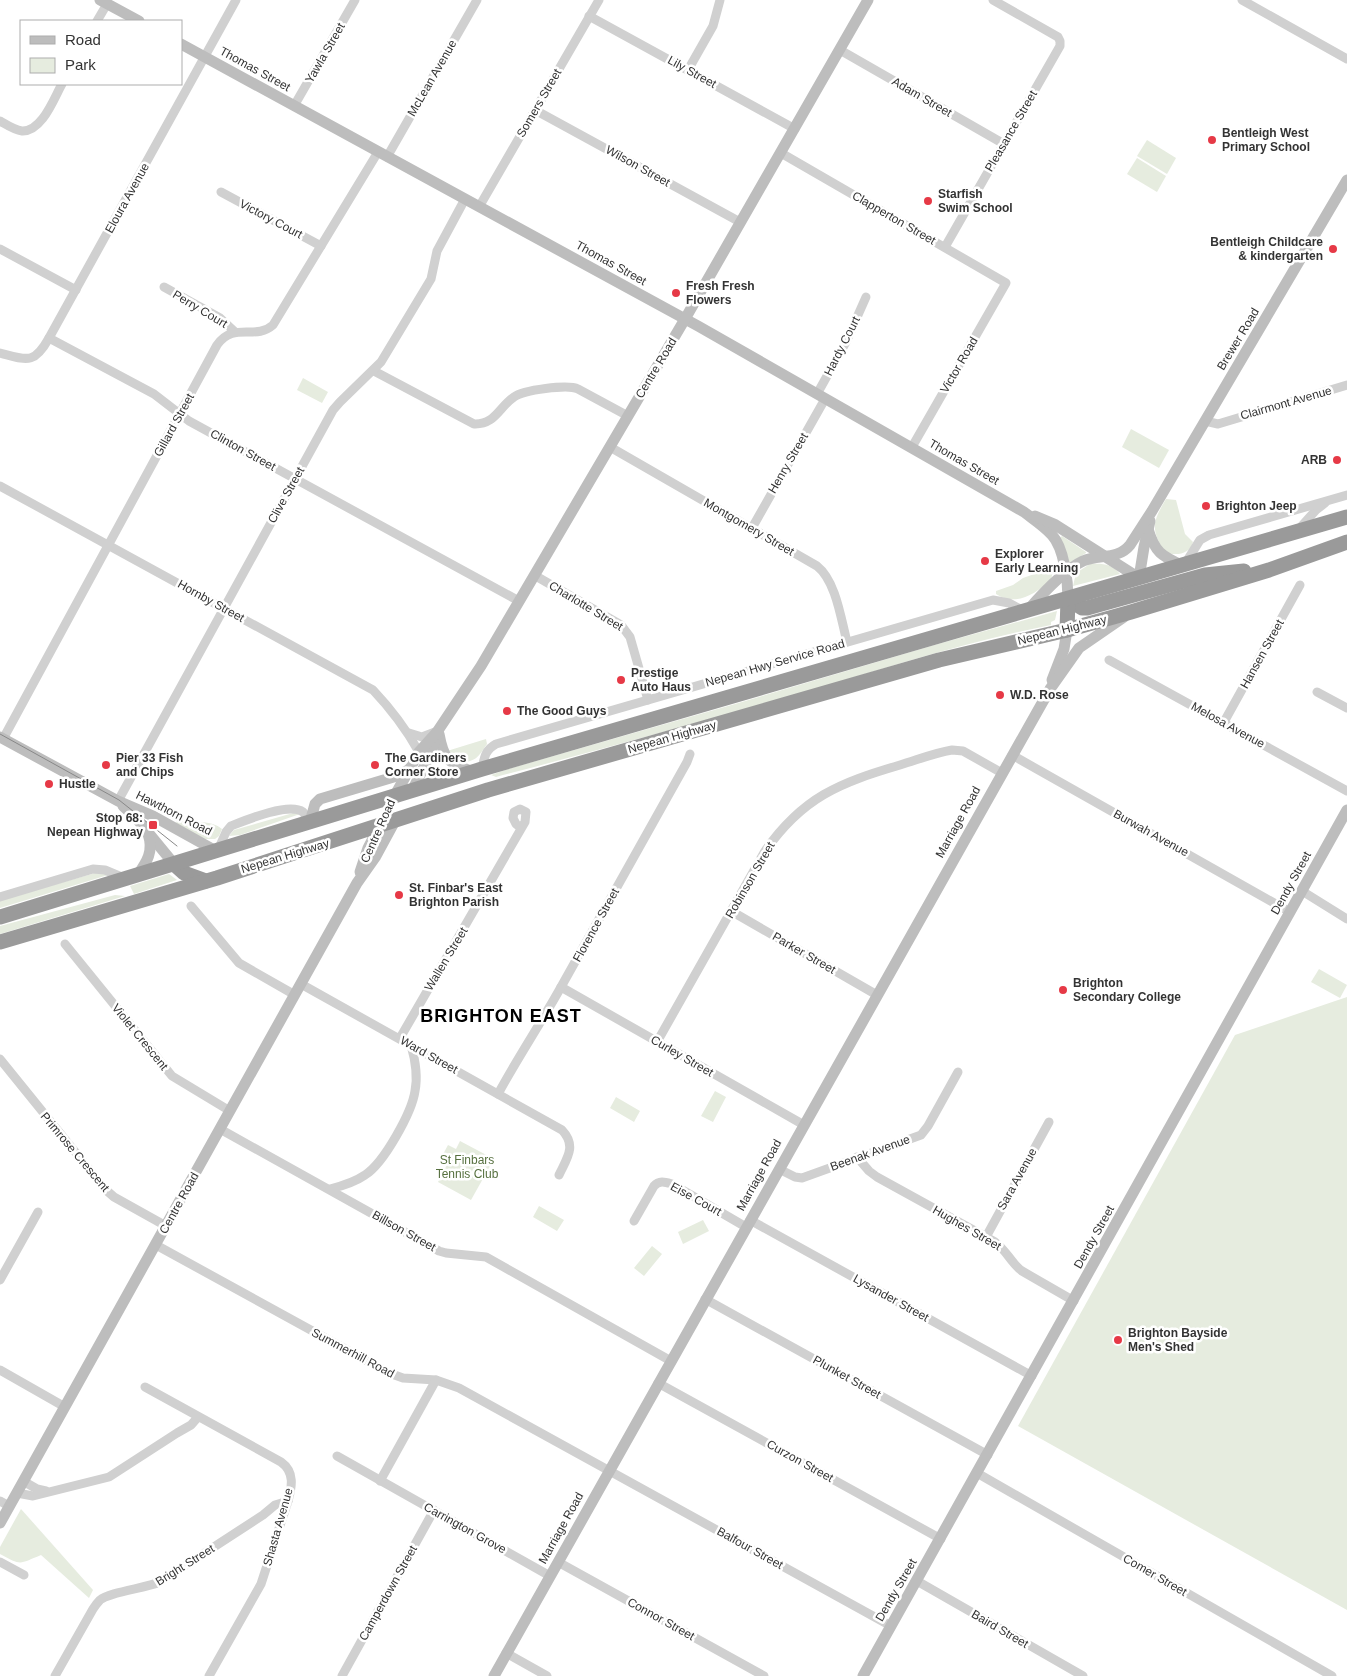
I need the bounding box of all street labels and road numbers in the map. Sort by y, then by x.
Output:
street label: Yawla Street [302,20,348,86]
street label: McLean Avenue [404,37,460,119]
street label: Thomas Street [217,44,293,95]
street label: Lily Street [665,53,719,91]
street label: Somers Street [514,66,565,140]
street label: Adam Street [890,74,955,120]
street label: Pleasance Street [982,87,1040,174]
street label: Wilson Street [603,143,673,190]
street label: Eloura Avenue [102,160,152,235]
street label: Clapperton Street [850,188,939,248]
street label: Victory Court [237,197,305,242]
street label: Thomas Street [573,238,649,289]
street label: Perry Court [170,287,230,331]
street label: Brewer Road [1214,305,1262,373]
street label: Hardy Court [821,313,863,378]
street label: Victor Road [937,334,981,396]
street label: Centre Road [632,335,680,401]
street label: Clairmont Avenue [1239,383,1334,423]
street label: Gillard Street [151,390,197,459]
street label: Clinton Street [208,426,279,474]
street label: Henry Street [765,430,811,496]
street label: Thomas Street [926,436,1002,488]
street label: Clive Street [265,464,307,526]
street label: Montgomery Street [701,495,797,559]
street label: Hornby Street [175,577,247,625]
street label: Charlotte Street [546,578,626,634]
street label: Nepean Highway [1016,612,1108,648]
street label: Hansen Street [1237,616,1287,691]
street label: Nepean Hwy Service Road [704,636,846,690]
street label: Melosa Avenue [1189,699,1267,751]
street label: Nepean Highway [626,718,718,756]
street label: Marriage Road [933,784,983,860]
street label: Hawthorn Road [134,788,214,838]
street label: Centre Road [358,797,398,865]
street label: Burwah Avenue [1111,807,1191,860]
street label: Nepean Highway [239,836,331,876]
street label: Robinson Street [722,839,778,921]
street label: Dendy Street [1268,848,1314,917]
street label: Florence Street [570,885,622,964]
street label: Wallen Street [422,924,471,993]
street label: Parker Street [770,929,839,977]
street label: Violet Crescent [109,1001,171,1073]
street label: Curley Street [648,1032,716,1080]
street label: Ward Street [398,1033,461,1077]
street label: Primrose Crescent [38,1109,113,1195]
street label: Beenak Avenue [828,1132,912,1174]
street label: Marriage Road [734,1137,784,1213]
street label: Sara Avenue [994,1145,1040,1212]
street label: Centre Road [156,1170,202,1236]
street label: Eise Court [668,1179,724,1219]
street label: Dendy Street [1071,1202,1117,1271]
street label: Hughes Street [930,1203,1004,1254]
street label: Billson Street [370,1208,439,1255]
street label: Lysander Street [851,1271,932,1325]
street label: Summerhill Road [309,1325,397,1381]
street label: Plunket Street [811,1353,884,1402]
street label: Curzon Street [764,1437,836,1485]
street label: Shasta Avenue [260,1486,296,1568]
street label: Marriage Road [536,1490,586,1566]
street label: Carrington Grove [421,1500,509,1557]
street label: Balfour Street [715,1524,786,1572]
street label: Bright Street [153,1541,218,1589]
street label: Camperdown Street [356,1542,420,1643]
street label: Comer Street [1121,1551,1190,1599]
street label: Dendy Street [872,1556,920,1624]
street label: Connor Street [625,1595,698,1644]
street label: Baird Street [969,1607,1032,1651]

